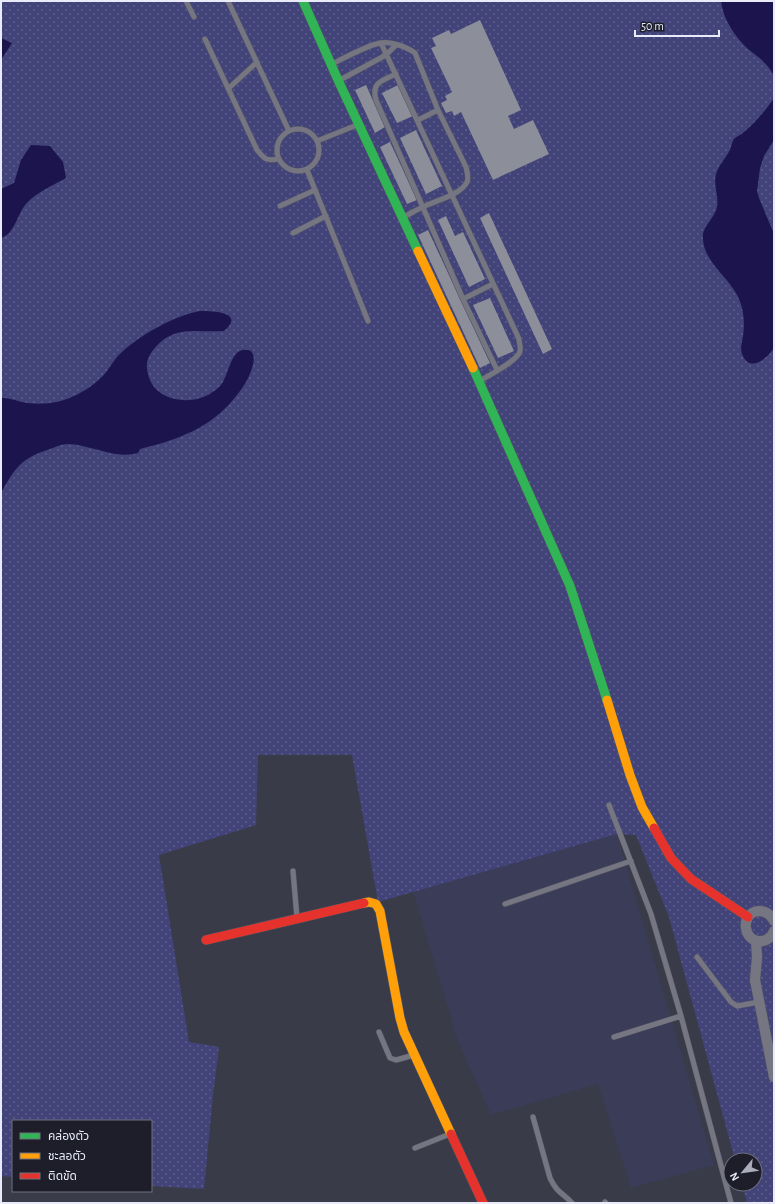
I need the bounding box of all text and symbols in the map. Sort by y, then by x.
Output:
scale bar [635,12,719,38]
text: 50 m [641,20,664,32]
legend [12,1120,152,1192]
text: คล่องตัว [48,1129,89,1142]
text: ชะลอตัว [48,1150,86,1162]
north arrow [723,1152,763,1192]
text: ติดขัด [48,1170,77,1182]
text: N [728,1171,741,1183]

